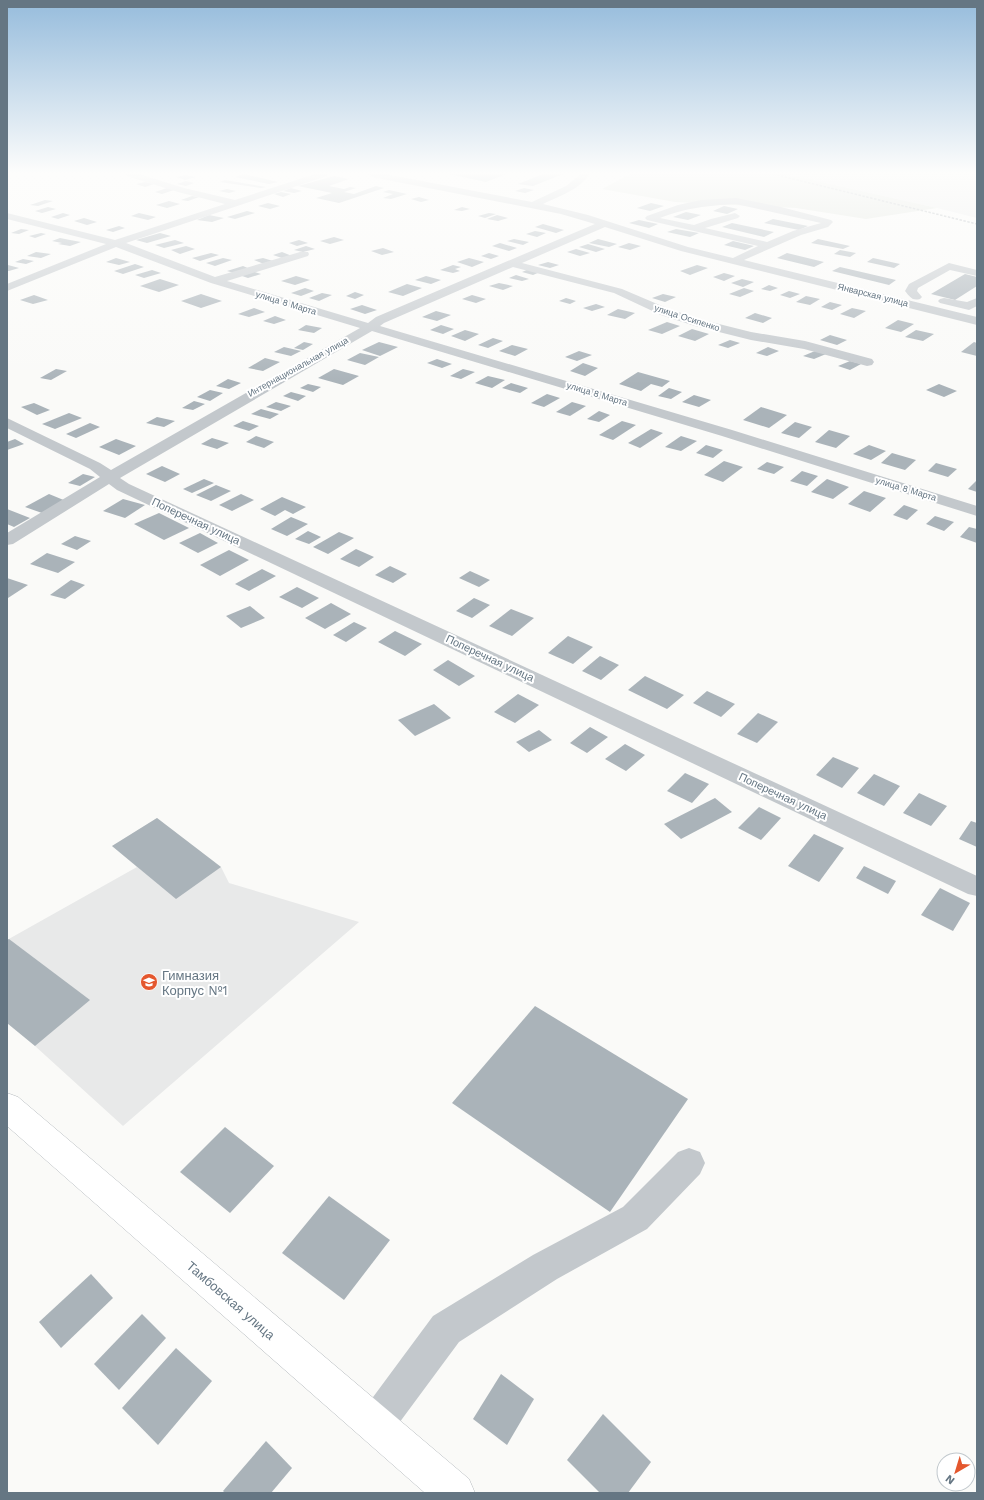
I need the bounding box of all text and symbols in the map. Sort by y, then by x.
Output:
street label: Январская улица [837,281,909,309]
street label: улица 8 Марта [254,289,318,317]
street label: улица Осипенко [653,303,721,333]
street label: Интернациональная улица [246,335,350,399]
street label: улица 8 Марта [565,380,629,408]
street label: улица 8 Марта [874,475,938,503]
street label: Поперечная улица [150,495,243,548]
street label: Поперечная улица [444,632,537,685]
street label: Поперечная улица [737,770,830,823]
place label: Гимназия Корпус №1 [162,968,228,998]
school or university icon: Гимназия Корпус №1 [139,972,159,992]
street label: Тамбовская улица [184,1258,278,1343]
north arrow [936,1452,976,1492]
text: N [943,1472,957,1487]

